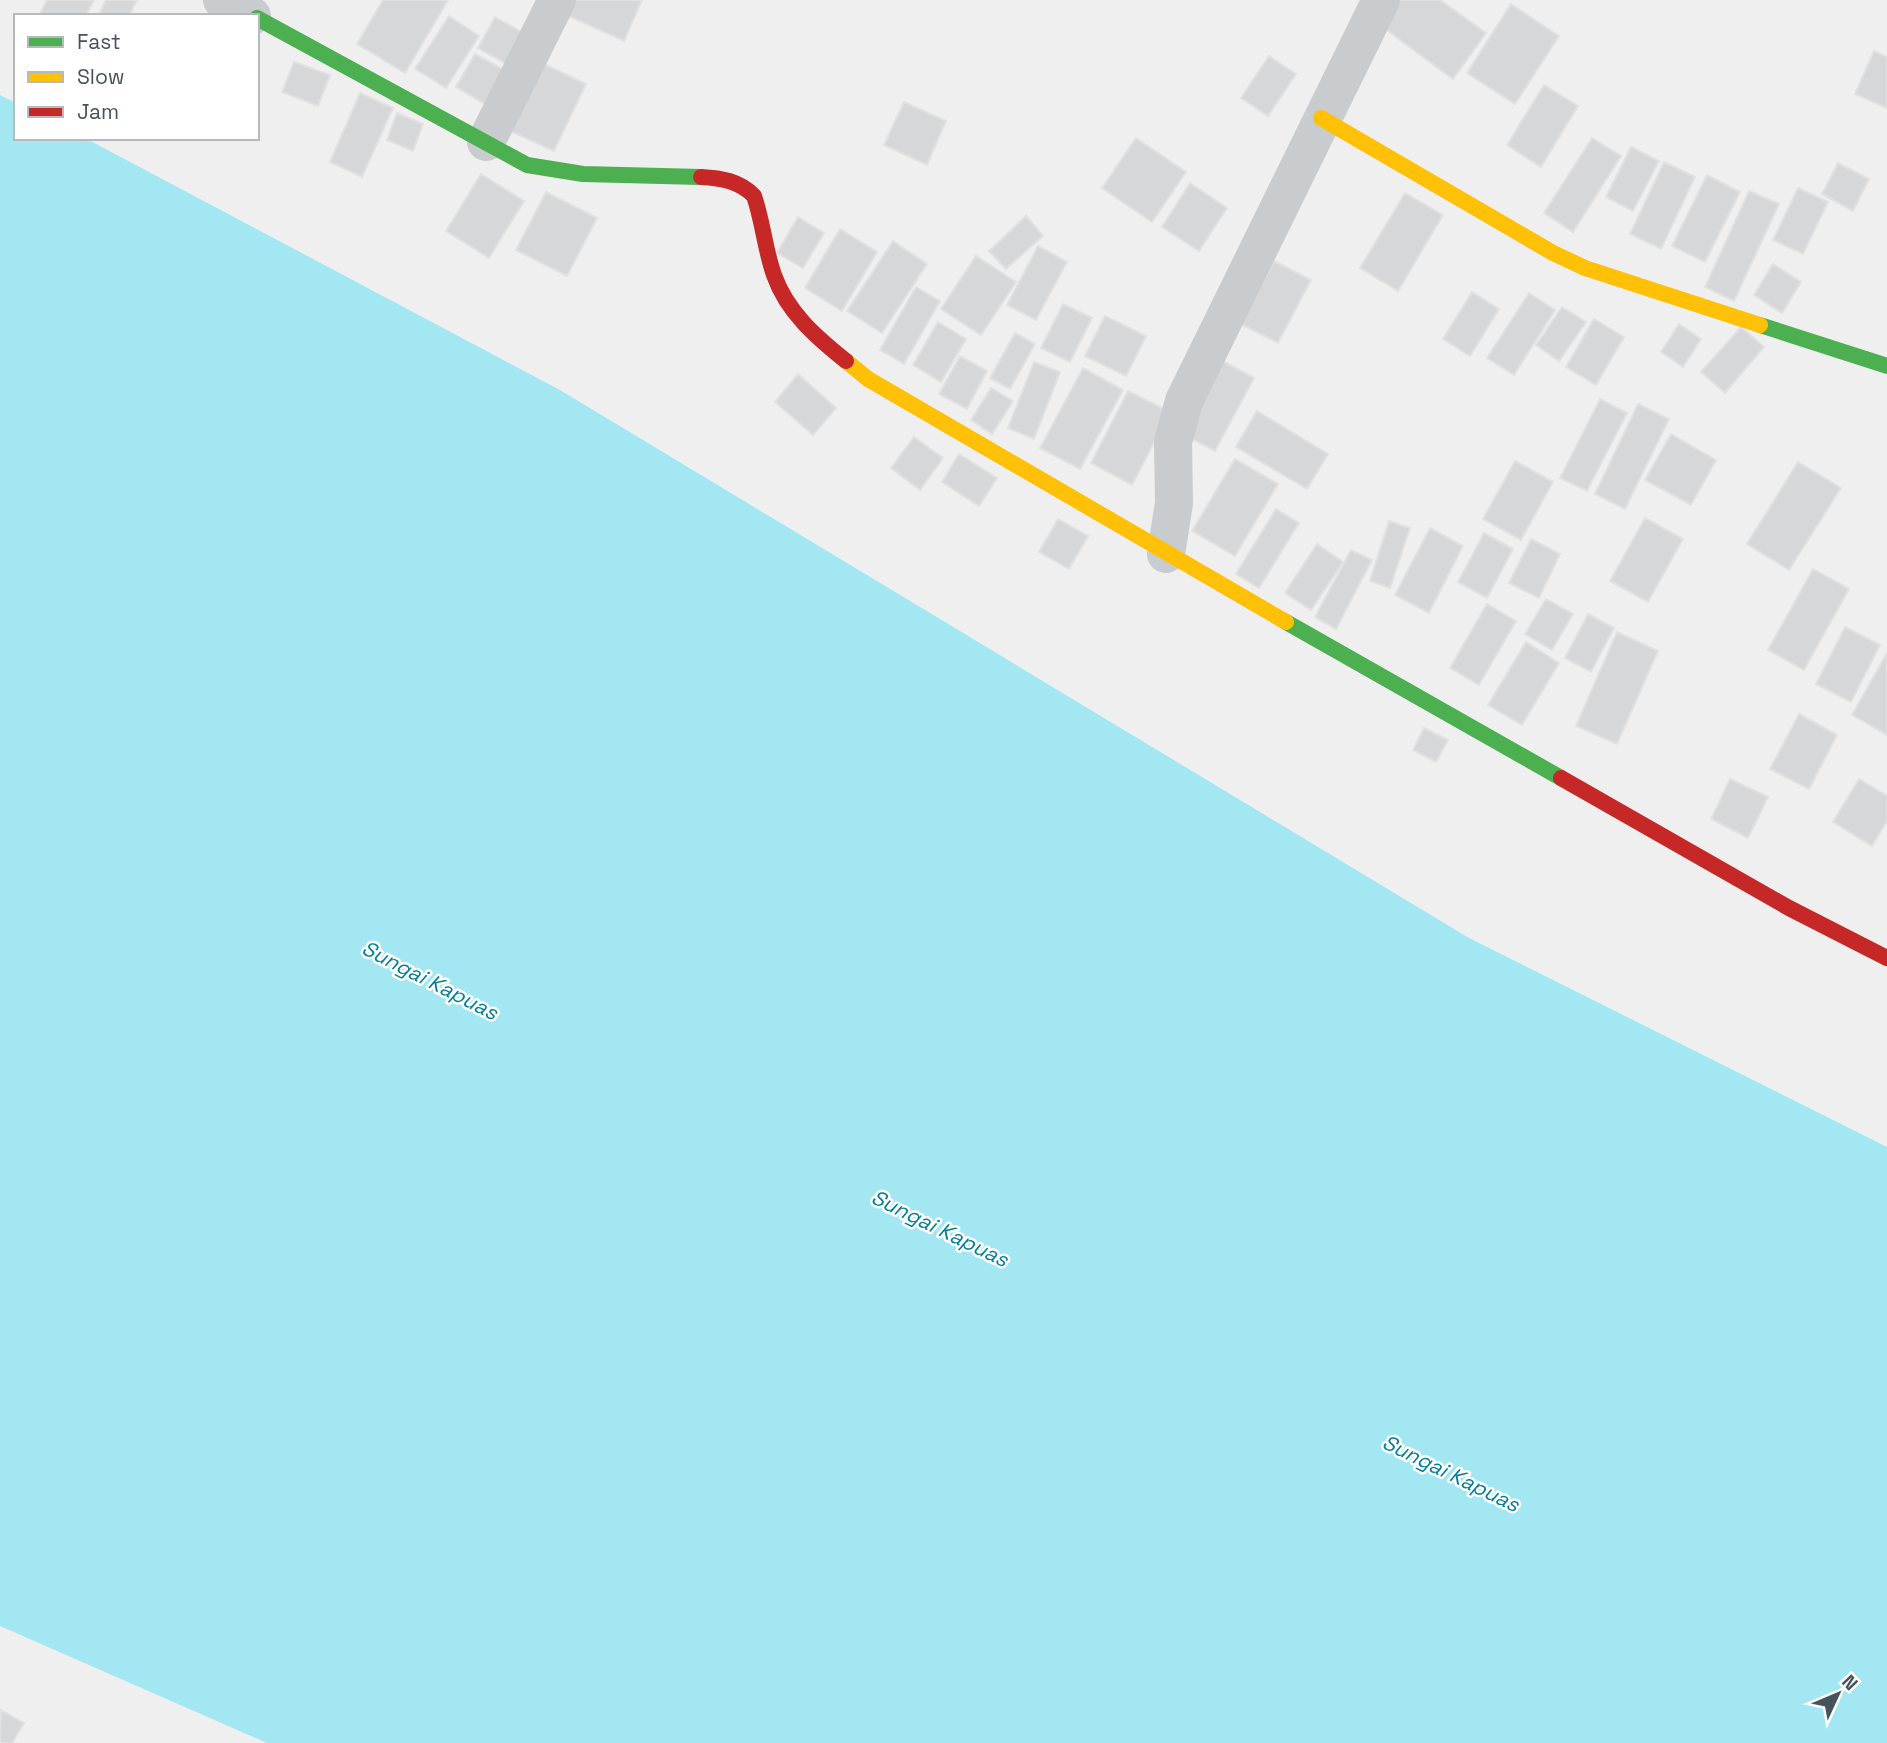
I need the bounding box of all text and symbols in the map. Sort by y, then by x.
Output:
legend [14,14,259,140]
text: Fast [77,28,121,55]
text: Slow [77,63,125,90]
text: Jam [77,98,119,125]
water label: Sungai Kapuas [357,934,503,1026]
water label: Sungai Kapuas [867,1183,1014,1273]
water label: Sungai Kapuas [1378,1428,1525,1518]
north arrow [1803,1659,1873,1729]
text: N [1836,1669,1863,1696]

